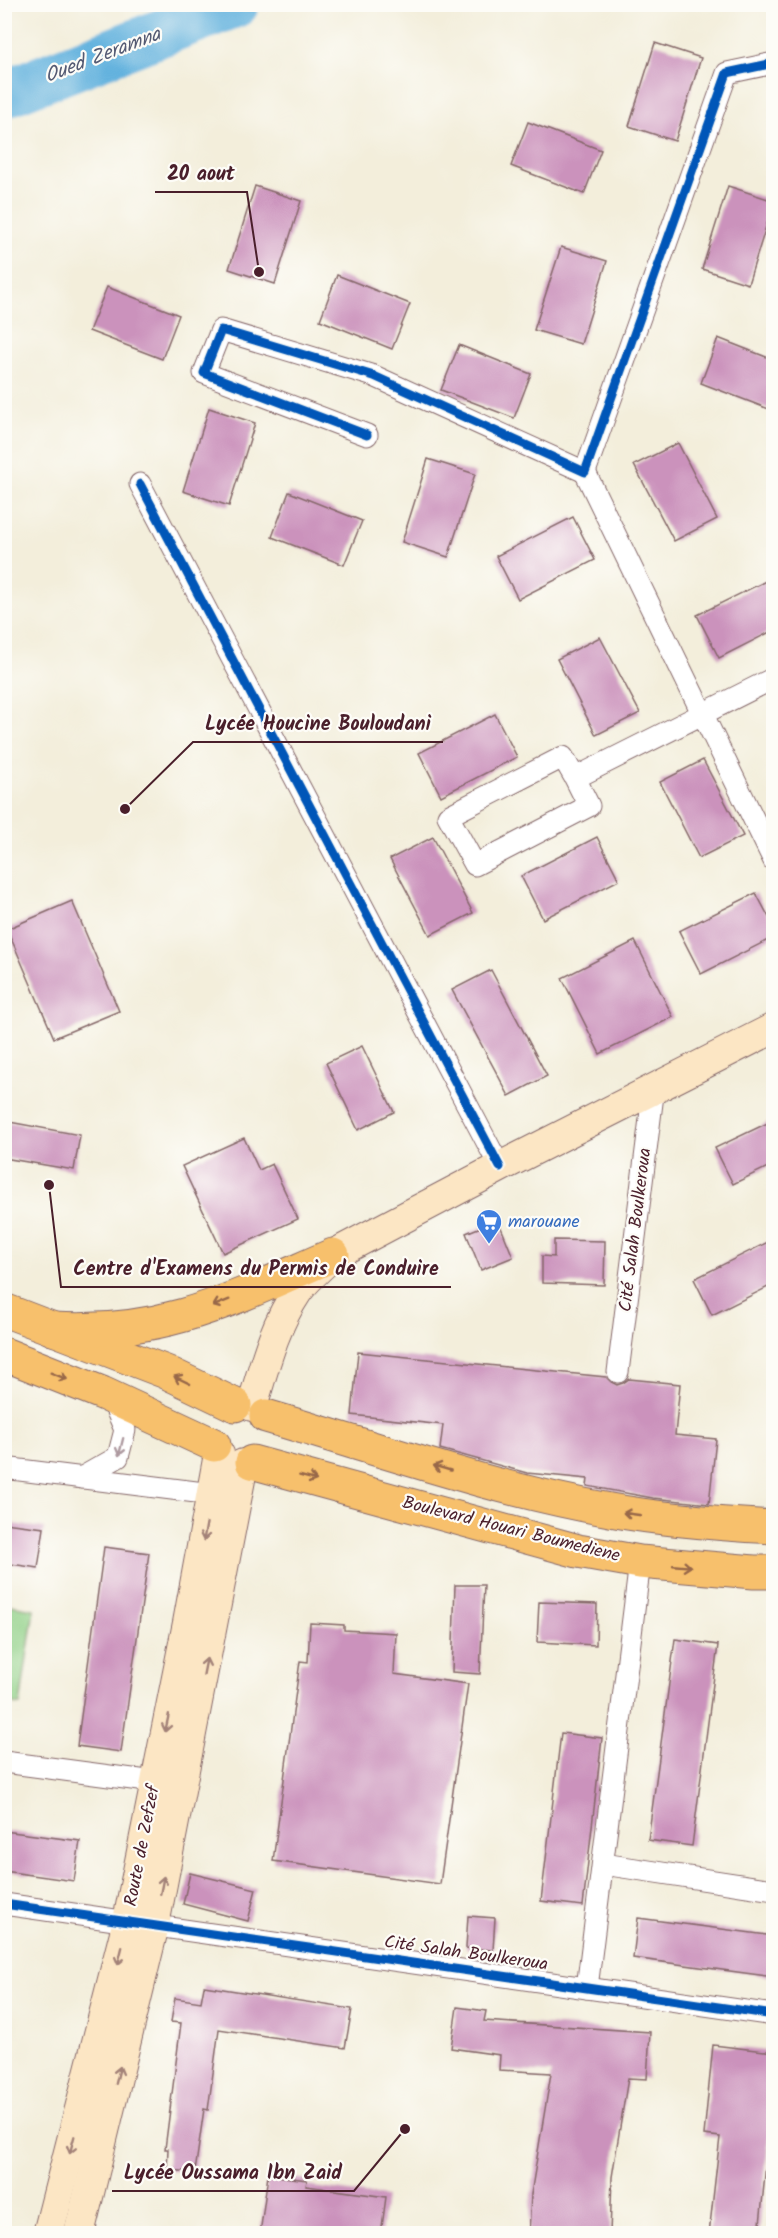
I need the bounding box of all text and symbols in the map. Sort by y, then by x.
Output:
water label: Oued Zeramna [40,19,167,93]
callout: 20 aout [155,154,247,192]
text: 20 aout [167,159,236,191]
callout: Lycée Houcine Bouloudani [193,704,443,742]
text: Lycée Houcine Bouloudani [205,709,432,741]
street label: Cité Salah Boulkeroua [612,1146,660,1314]
supermarket icon: marouane [474,1207,504,1245]
place label: marouane [508,1208,580,1237]
callout: Centre d'Examens du Permis de Conduire [61,1249,451,1287]
text: Centre d'Examens du Permis de Conduire [73,1254,439,1286]
one-way arrow [212,1298,231,1309]
one-way arrow [49,1371,68,1382]
one-way arrow [174,1373,192,1385]
one-way arrow [114,1437,126,1456]
one-way arrow [433,1462,452,1473]
one-way arrow [298,1473,317,1484]
street label: Boulevard Houari Boumediene [399,1489,623,1571]
one-way arrow [622,1508,642,1519]
one-way arrow [199,1522,210,1541]
one-way arrow [671,1561,691,1572]
one-way arrow [200,1657,211,1677]
one-way arrow [161,1714,173,1733]
street label: Route de Zefzef [117,1781,169,1909]
one-way arrow [157,1876,168,1895]
street label: Cité Salah Boulkeroua [382,1928,550,1980]
one-way arrow [113,1946,125,1965]
one-way arrow [113,2066,124,2085]
one-way arrow [66,2135,77,2154]
callout: Lycée Oussama Ibn Zaid [112,2153,354,2191]
text: Lycée Oussama Ibn Zaid [124,2158,343,2190]

